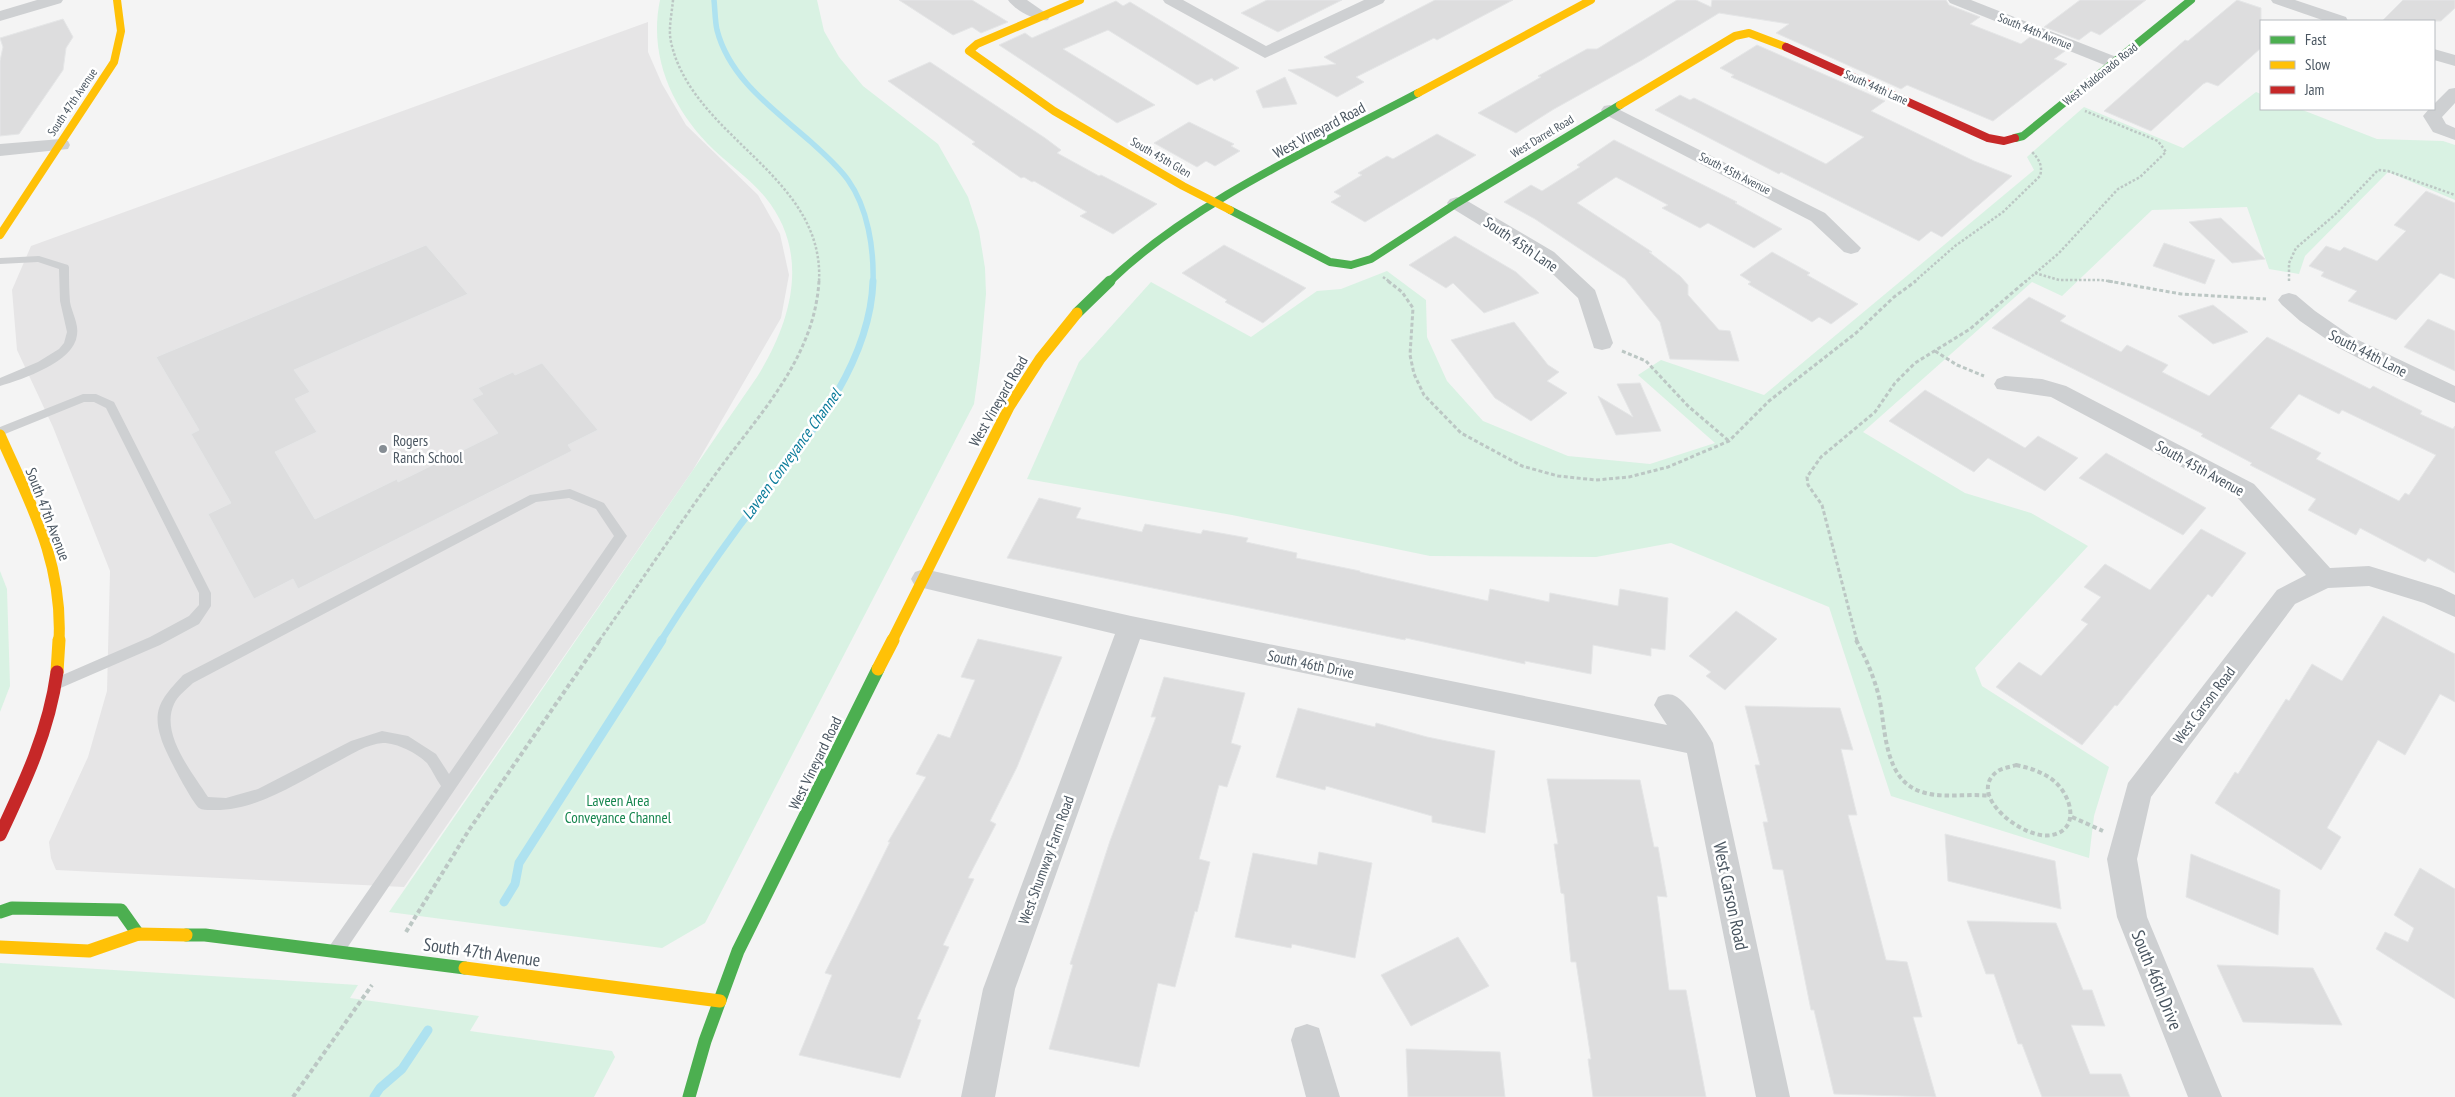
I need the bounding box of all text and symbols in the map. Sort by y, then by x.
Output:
street label: South 44th Avenue [1996,9,2074,53]
legend [2260,20,2435,110]
text: Fast [2305,30,2326,49]
street label: West Maldonado Road [2060,39,2140,109]
text: Slow [2305,55,2330,74]
street label: South 47th Avenue [44,65,100,139]
street label: South 44th Lane [1842,66,1910,108]
text: Jam [2304,80,2324,99]
street label: West Vineyard Road [1270,98,1368,162]
street label: West Darrel Road [1508,111,1576,161]
street label: South 45th Glen [1128,134,1194,180]
street label: South 45th Avenue [1697,148,1773,198]
street label: South 45th Lane [1480,212,1562,276]
street label: South 44th Lane [2326,325,2410,381]
street label: West Vineyard Road [964,352,1032,450]
water label: Laveen Conveyance Channel [737,384,846,523]
place label: Rogers Ranch School [393,431,463,467]
street label: South 45th Avenue [2152,436,2248,500]
marker: Rogers Ranch School [377,443,389,455]
street label: South 47th Avenue [22,465,74,563]
street label: South 46th Drive [1266,646,1356,682]
street label: West Carson Road [2169,663,2239,747]
street label: West Vineyard Road [784,713,846,813]
park label: Laveen Area Conveyance Channel [565,791,672,827]
street label: West Shumway Farm Road [1014,793,1078,927]
street label: West Carson Road [1708,840,1754,952]
street label: South 46th Drive [2127,927,2187,1033]
street label: South 47th Avenue [422,932,542,972]

